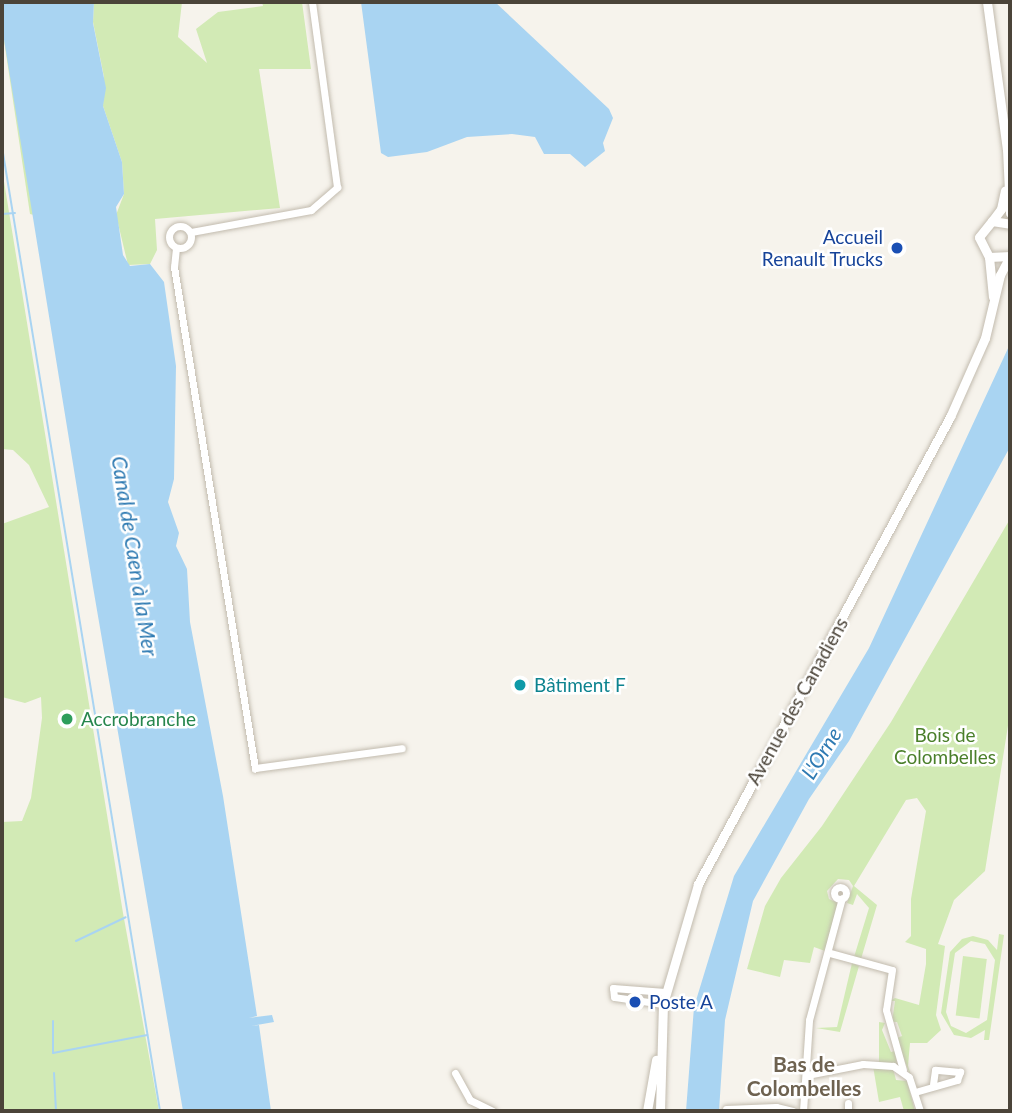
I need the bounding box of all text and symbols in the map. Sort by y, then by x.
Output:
place label: Accueil Renault Trucks [761,226,883,270]
marker: Accueil Renault Trucks [889,240,905,256]
water label: Canal de Caen à la Mer [107,454,163,658]
street label: Avenue des Canadiens [742,613,852,789]
place label: Bâtiment F [534,674,626,696]
marker: Bâtiment F [512,677,528,693]
place label: Accrobranche [81,708,196,730]
marker: Accrobranche [59,711,75,727]
water label: L'Orne [795,723,847,783]
park label: Bois de Colombelles [894,724,996,768]
place label: Poste A [649,991,713,1013]
marker: Poste A [627,994,643,1010]
district label: Bas de Colombelles [747,1051,861,1101]

